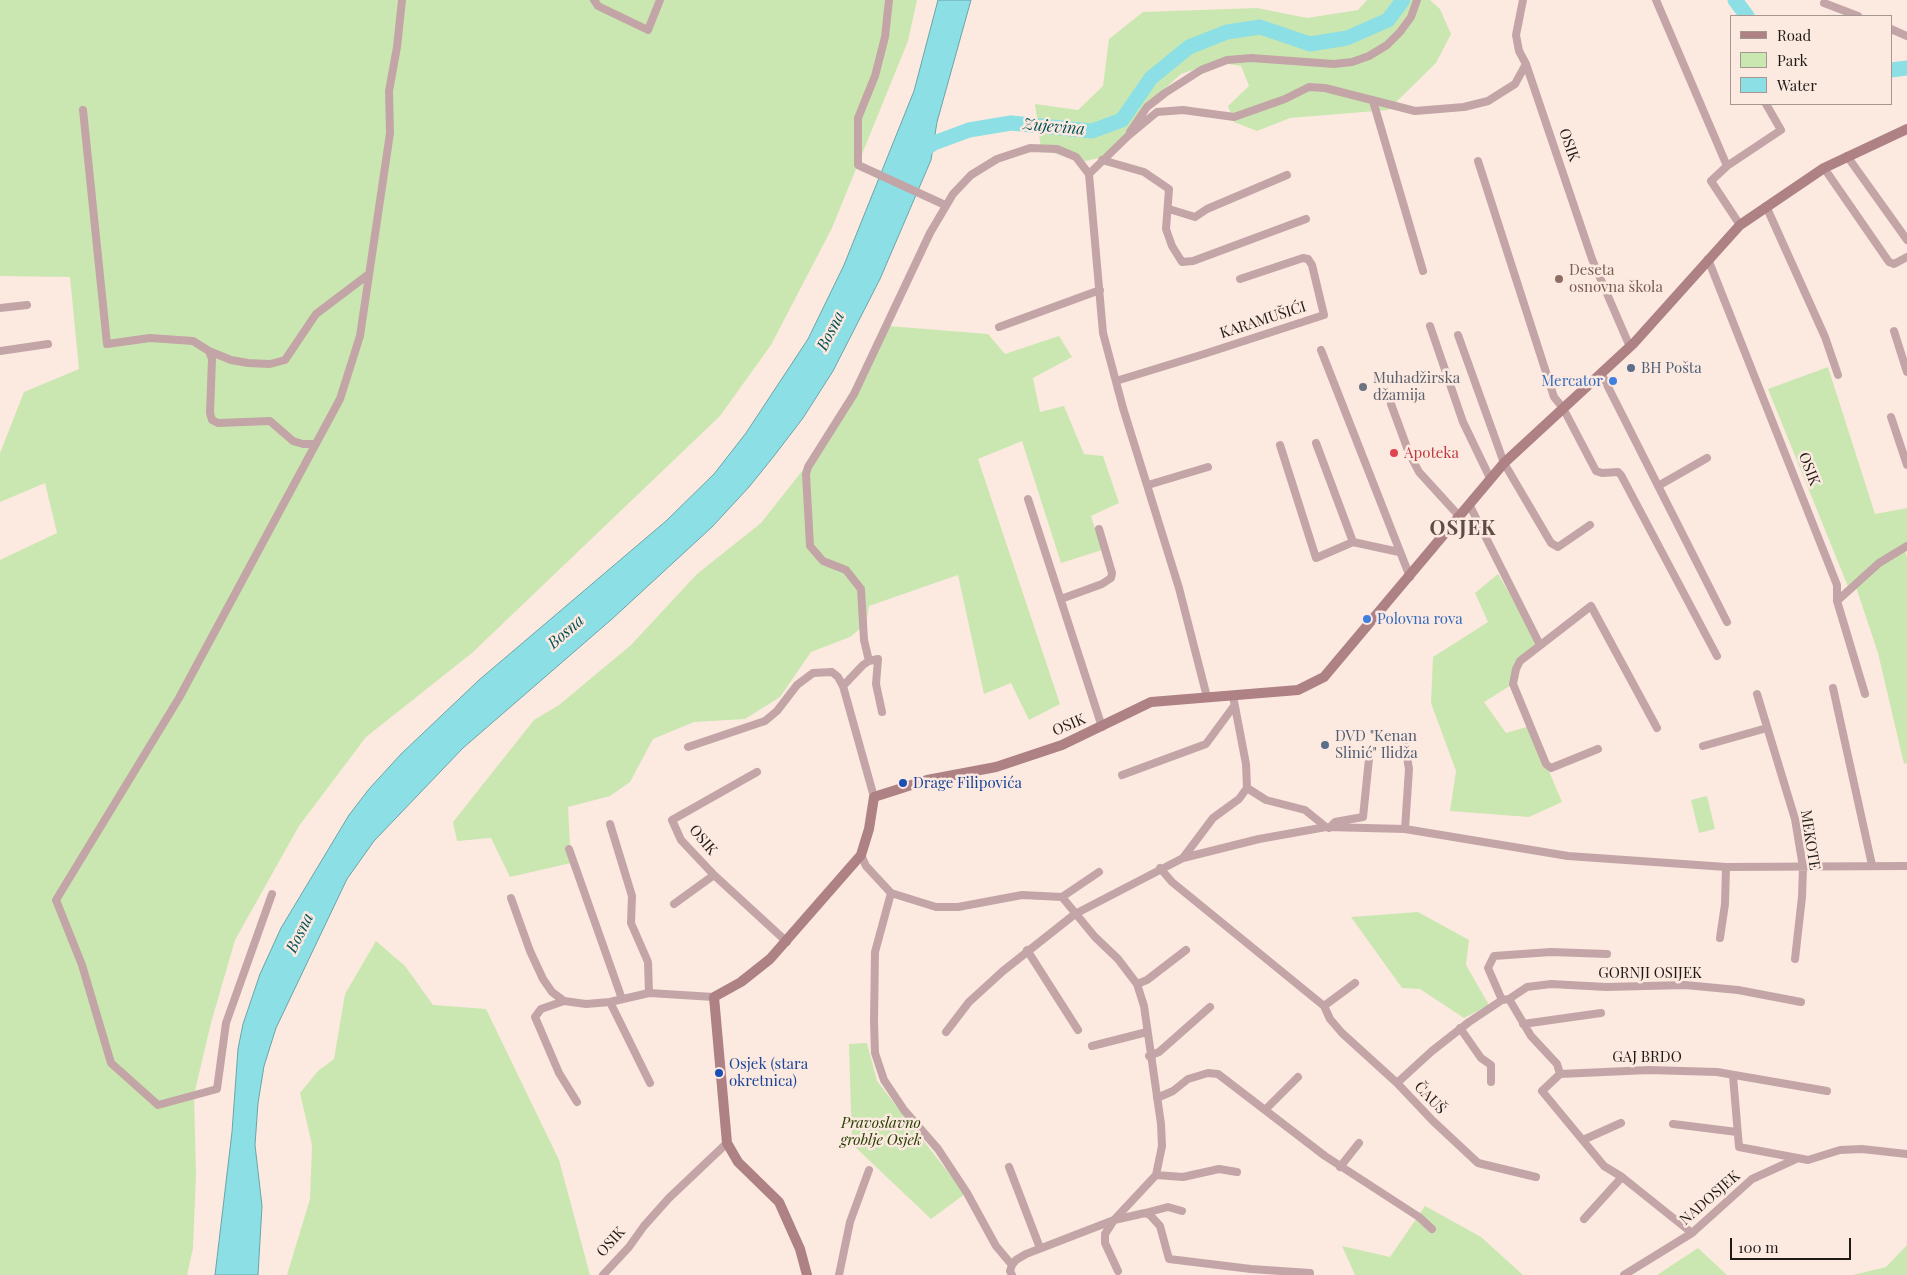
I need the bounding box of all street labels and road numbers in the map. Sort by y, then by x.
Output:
street label: OSIK [1555,126,1583,164]
street label: KARAMUŠIĆI [1218,298,1308,342]
street label: OSIK [1794,450,1824,488]
street label: OSIK [1050,710,1088,740]
street label: MEKOTE [1796,809,1824,871]
street label: OSIK [685,821,721,859]
street label: GORNJI OSIJEK [1598,964,1702,982]
street label: GAJ BRDO [1612,1048,1682,1066]
street label: ČAUŠ [1410,1078,1450,1118]
street label: NADOSJEK [1676,1167,1744,1229]
street label: OSIK [593,1223,629,1261]

